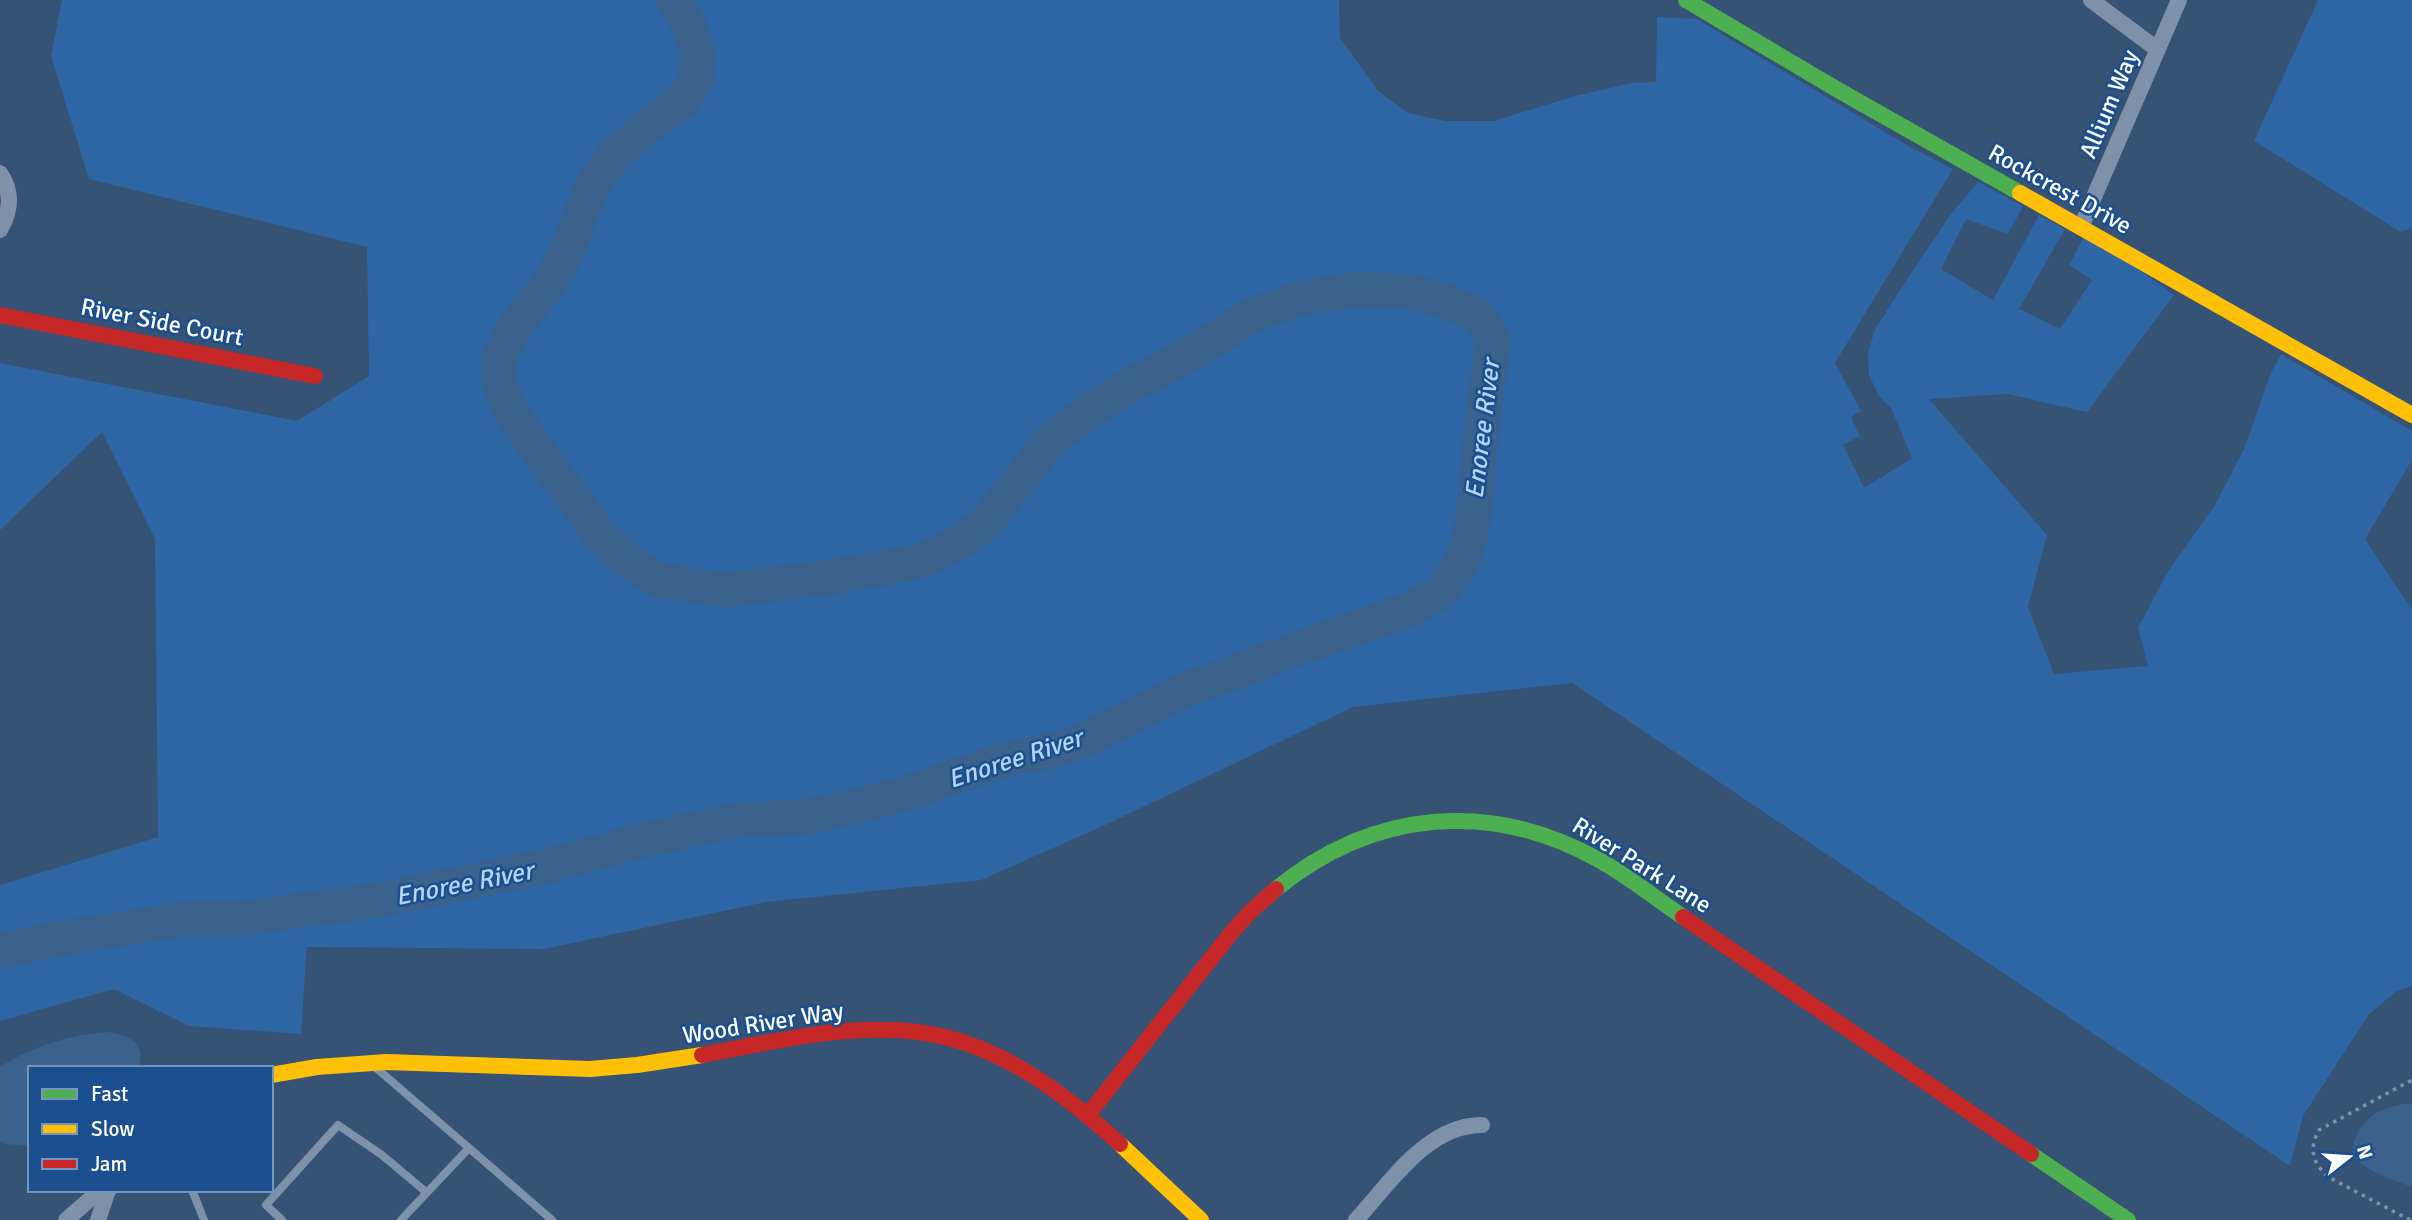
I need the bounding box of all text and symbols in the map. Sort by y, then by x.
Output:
street label: Allium Way [2073,45,2145,163]
street label: Rockcrest Drive [1983,137,2137,241]
street label: River Side Court [78,292,246,352]
water label: Enoree River [1459,354,1508,500]
water label: Enoree River [944,721,1090,796]
street label: River Park Lane [1567,810,1717,920]
water label: Enoree River [393,854,539,913]
street label: Wood River Way [680,995,846,1051]
legend [28,1066,273,1192]
text: Fast [91,1081,128,1107]
text: Slow [91,1116,135,1142]
north arrow [2314,1122,2384,1192]
text: N [2351,1142,2378,1162]
text: Jam [91,1151,127,1177]

